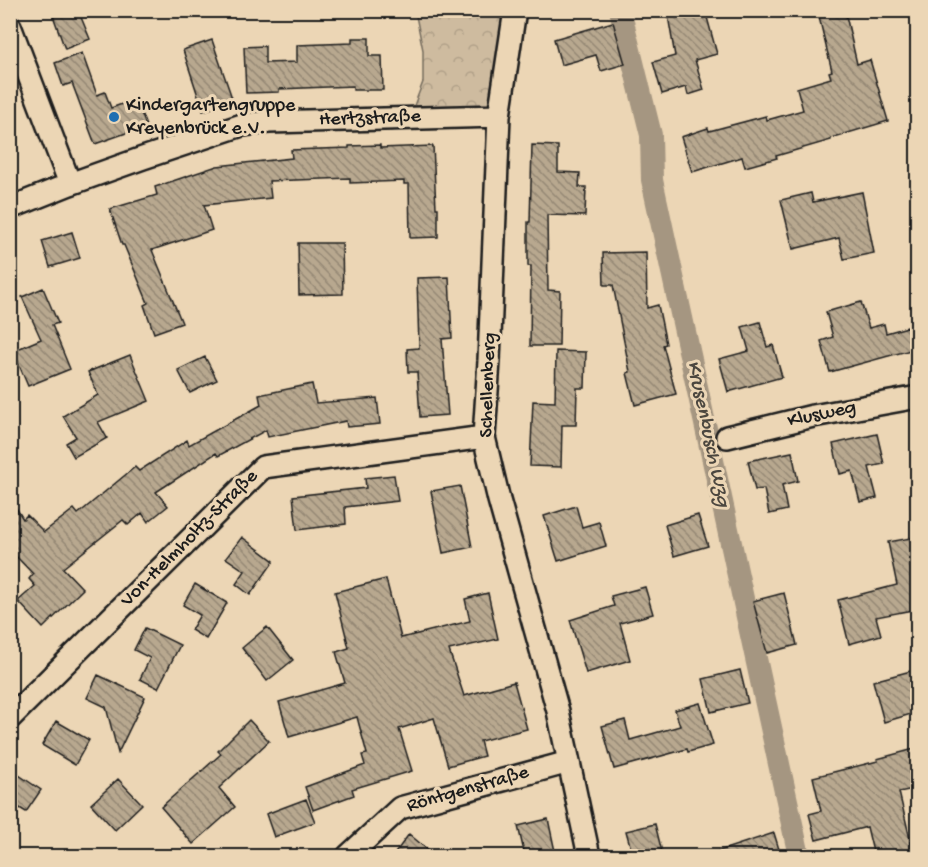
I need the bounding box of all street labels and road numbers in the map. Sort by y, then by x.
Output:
street label: Hertzstraße [319,106,422,132]
street label: Schellenberg [476,332,502,438]
street label: Klusweg [786,397,858,433]
street label: Von-Helmholtz-Straße [116,465,264,613]
street label: Röntgenstraße [404,761,532,818]

